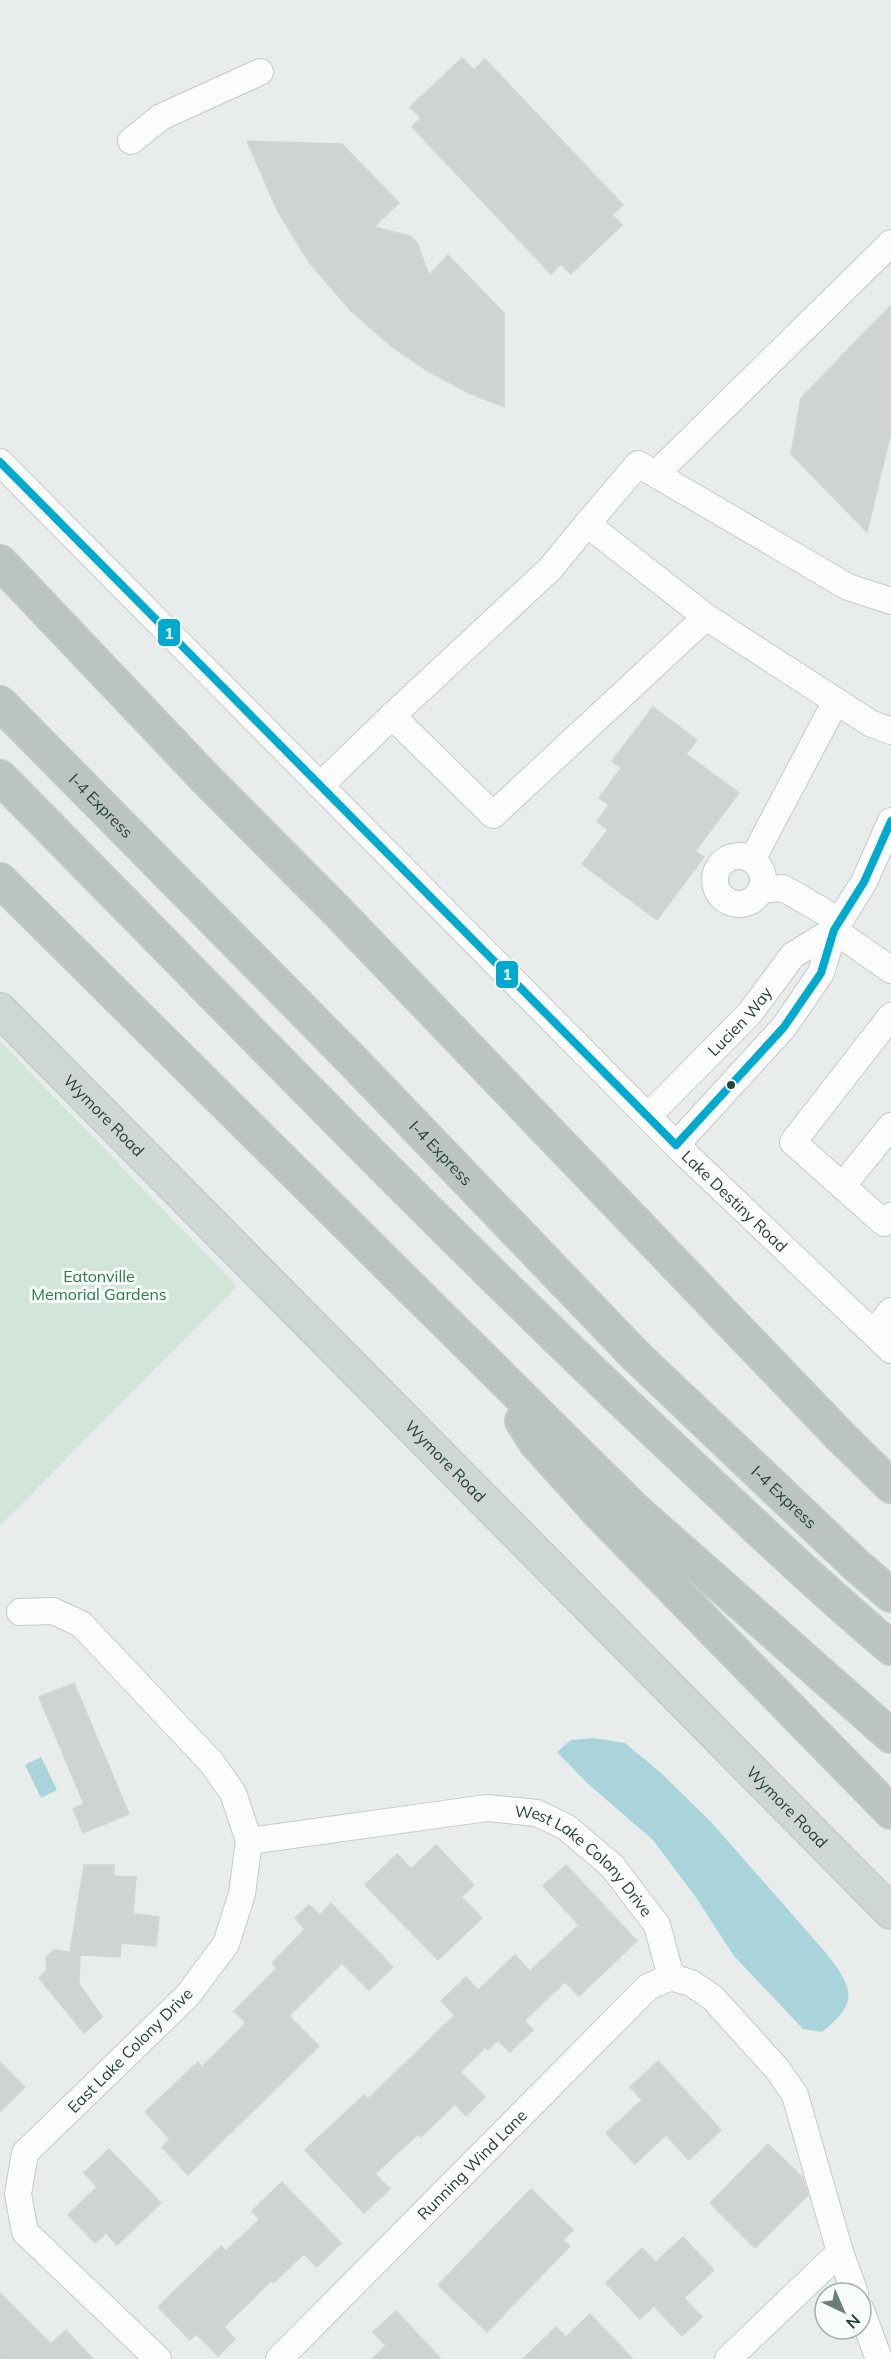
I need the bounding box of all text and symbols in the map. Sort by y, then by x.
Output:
line badge: 1 [157,618,181,647]
text: 1 [164,623,174,643]
street label: I-4 Express [65,769,137,842]
line badge: 1 [495,960,519,989]
text: 1 [502,964,512,984]
street label: Lucien Way [703,982,776,1060]
street label: Wymore Road [59,1070,149,1160]
unlabelled marker [725,1079,737,1091]
street label: I-4 Express [405,1116,477,1190]
street label: Lake Destiny Road [678,1146,792,1256]
park label: Eatonville Memorial Gardens [31,1266,167,1304]
street label: Wymore Road [401,1416,490,1506]
street label: I-4 Express [747,1461,821,1533]
street label: Wymore Road [742,1762,832,1852]
street label: West Lake Colony Drive [514,1801,657,1920]
street label: East Lake Colony Drive [63,1983,197,2117]
street label: Running Wind Lane [413,2105,531,2224]
north arrow [813,2281,873,2341]
text: N [842,2310,865,2333]

